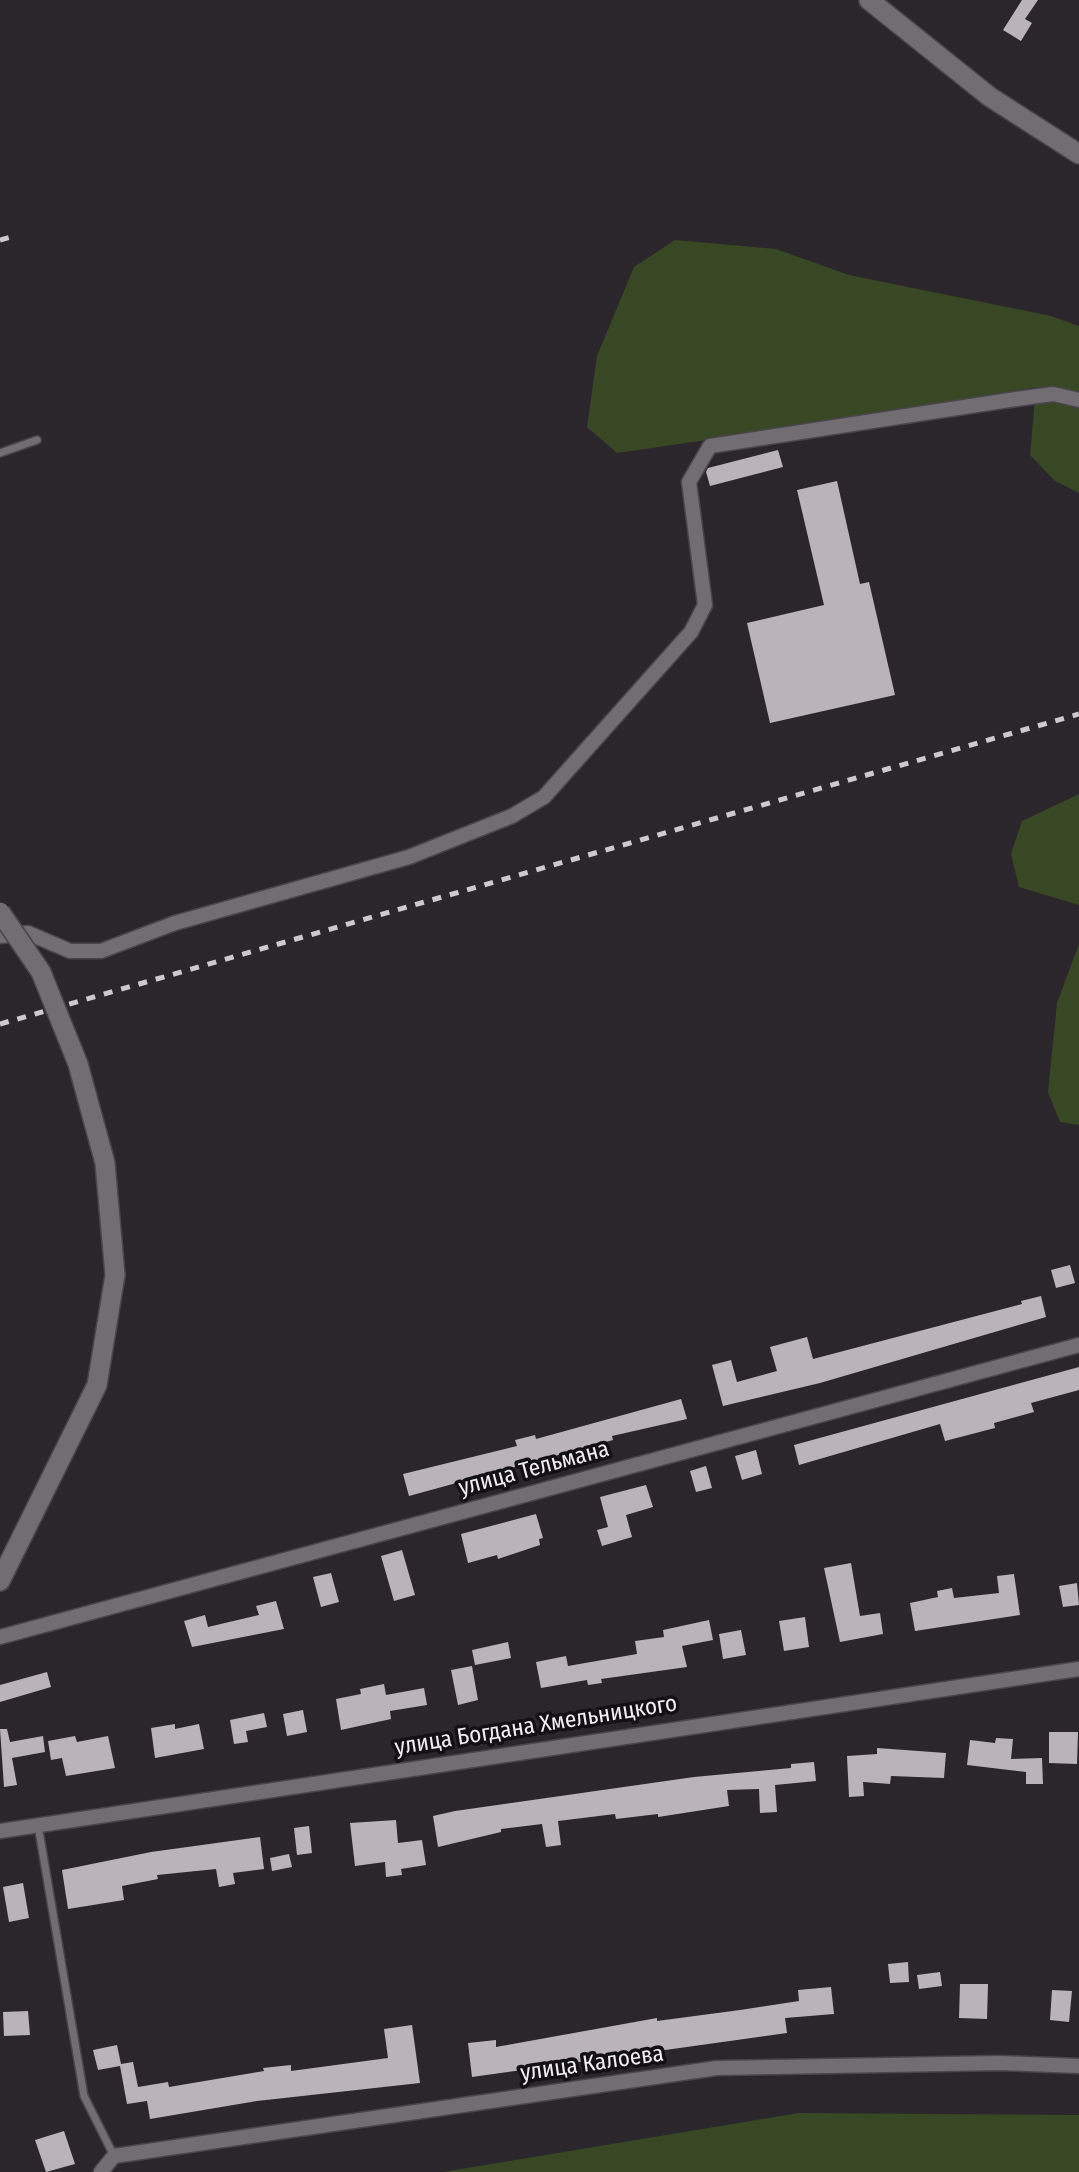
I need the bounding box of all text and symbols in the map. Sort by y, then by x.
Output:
street label: улица Тельмана [456,1436,612,1502]
street label: улица Богдана Хмельницкого [393,1690,679,1762]
street label: улица Калоева [519,2040,665,2088]

